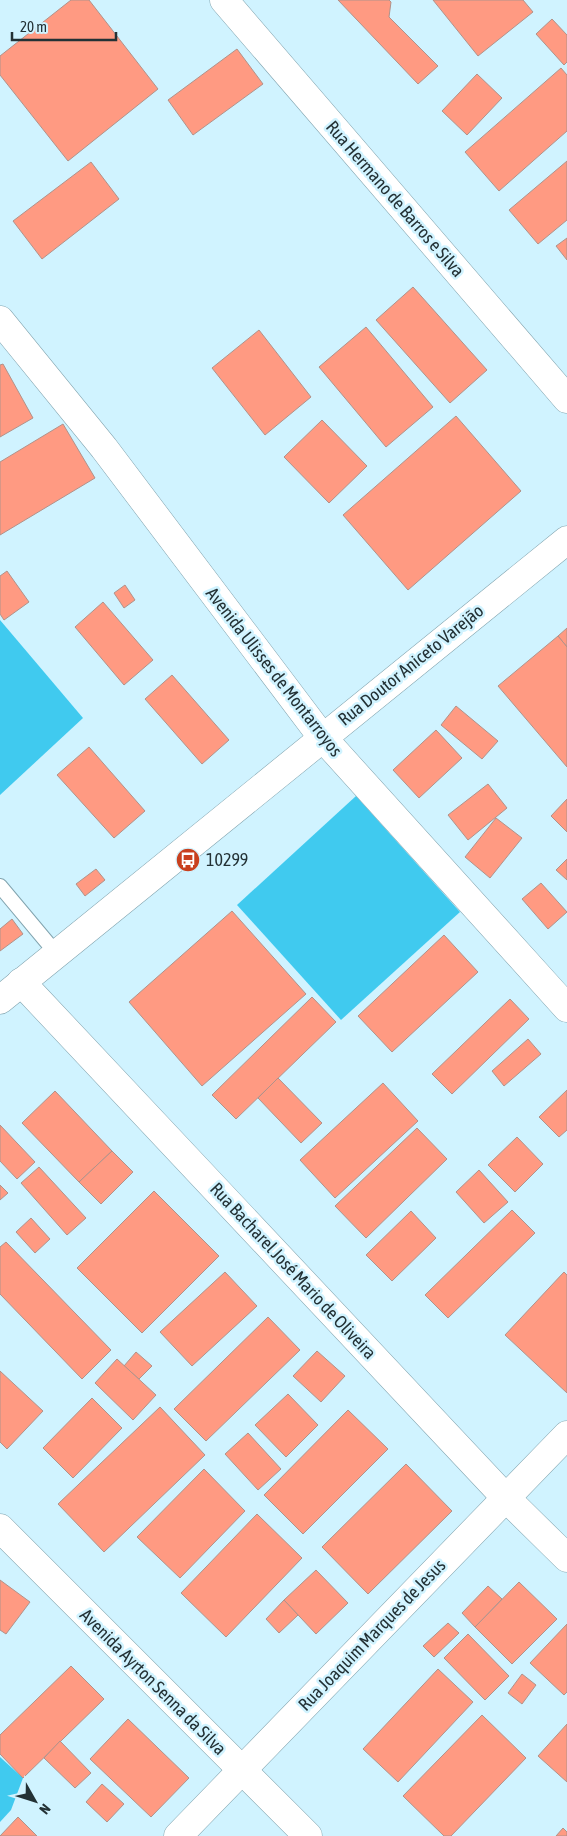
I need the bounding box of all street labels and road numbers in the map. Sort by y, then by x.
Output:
street label: Rua Hermano de Barros e Silva [322,116,469,281]
street label: Avenida Ulisses de Montarroyos [202,583,347,760]
street label: Rua Doutor Aniceto Varejão [334,600,487,730]
street label: Rua Bacharel José Mario de Oliveira [206,1178,381,1363]
street label: Rua Joaquim Marques de Jesus [294,1555,449,1715]
street label: Avenida Ayrton Senna da Silva [76,1604,231,1759]

